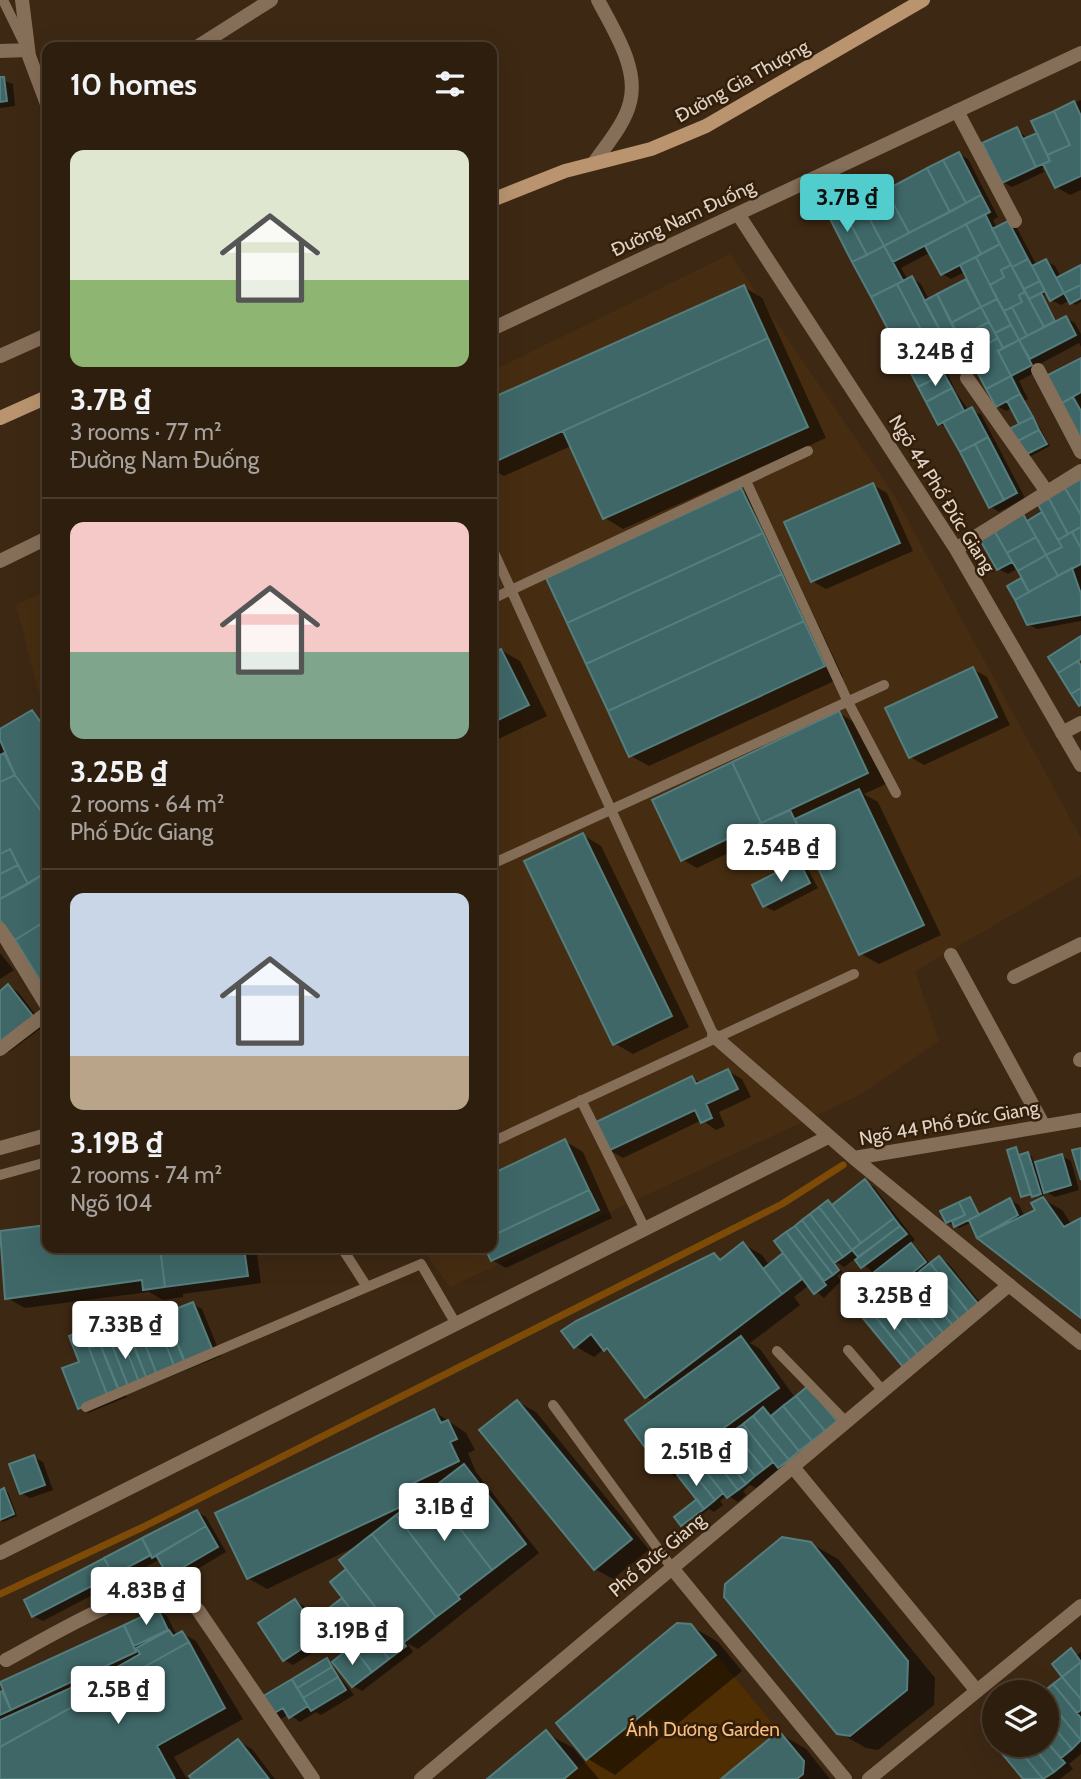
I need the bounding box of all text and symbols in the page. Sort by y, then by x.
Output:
street label: Đường Gia Thượng [671,34,813,127]
icon: filters [431,65,469,103]
text: 10 homes [70,66,197,103]
street label: Đường Nam Đuống [607,174,759,261]
pin: 3.7B ₫ [790,174,904,234]
text: 3.7B ₫ [816,183,878,211]
icon: home [207,195,333,321]
pin: 3.24B ₫ [870,328,1000,388]
text: 3.24B ₫ [897,337,973,365]
text: 3.7B ₫ [70,381,151,418]
street label: Ngõ 44 Phố Đức Giang [884,411,1000,578]
text: 3 rooms · 77 m² [70,418,222,446]
text: Đường Nam Đuống [70,446,259,474]
icon: home [207,567,333,693]
text: 3.25B ₫ [70,753,167,790]
text: 2 rooms · 64 m² [70,790,224,818]
text: Phố Đức Giang [70,818,213,846]
pin: 2.54B ₫ [716,824,846,884]
text: 2.54B ₫ [743,833,819,861]
icon: home [207,938,333,1064]
street label: Ngõ 44 Phố Đức Giang [857,1096,1041,1150]
text: 3.19B ₫ [70,1124,163,1161]
text: 2 rooms · 74 m² [70,1161,222,1189]
text: Ngõ 104 [70,1189,152,1217]
pin: 3.25B ₫ [829,1272,959,1332]
text: 3.25B ₫ [857,1281,931,1309]
pin: 7.33B ₫ [60,1302,190,1361]
text: 7.33B ₫ [88,1310,162,1338]
pin: 2.51B ₫ [631,1428,761,1488]
text: 2.51B ₫ [661,1437,731,1465]
pin: 3.1B ₫ [387,1484,501,1543]
text: 3.1B ₫ [415,1492,473,1520]
street label: Phố Đức Giang [604,1508,710,1602]
pin: 4.83B ₫ [81,1568,211,1627]
text: 4.83B ₫ [107,1576,185,1604]
pin: 3.19B ₫ [287,1608,417,1667]
text: 3.19B ₫ [316,1616,388,1644]
pin: 2.5B ₫ [61,1666,175,1726]
text: 2.5B ₫ [87,1675,149,1703]
map controls [982,1680,1059,1757]
button: layers [982,1680,1059,1757]
park label: Ánh Dương Garden [626,1717,780,1741]

